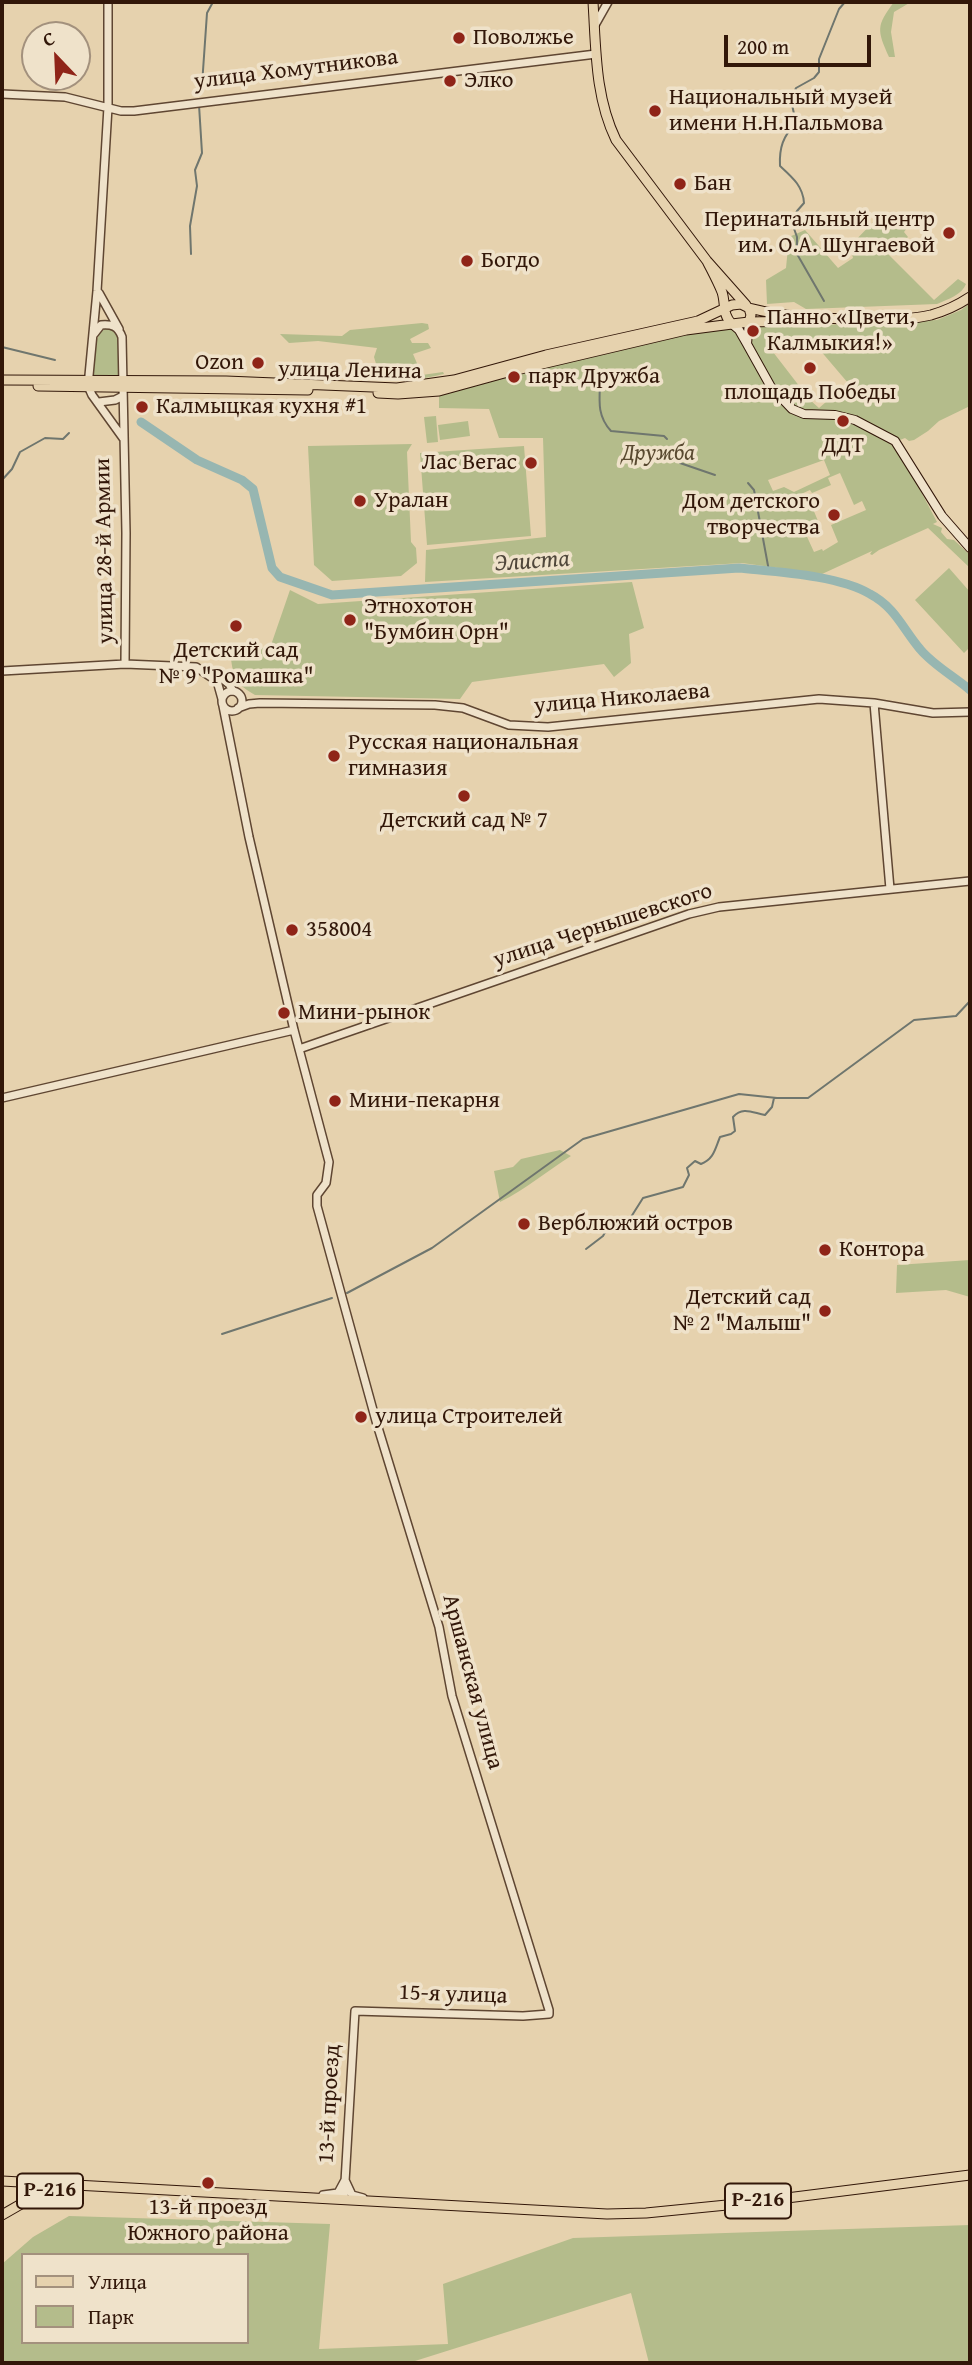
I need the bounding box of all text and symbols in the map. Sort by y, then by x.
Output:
north arrow [21,21,91,91]
scale bar [727,21,874,65]
text: С [38,24,59,53]
place label: Поволжье [473,24,574,52]
marker: Поволжье [451,30,467,46]
text: 200 m [737,31,789,62]
street label: улица Хомутникова [192,44,400,96]
place label: Элко [464,67,514,95]
marker: Элко [442,73,458,89]
place label: Национальный музей имени Н.Н.Пальмова [669,84,892,138]
marker: Национальный музей имени Н.Н.Пальмова [647,103,663,119]
place label: Бан [694,170,731,198]
marker: Бан [672,176,688,192]
place label: Перинатальный центр им. О.А. Шунгаевой [705,206,935,260]
marker: Перинатальный центр им. О.А. Шунгаевой [941,225,957,241]
place label: Богдо [481,247,540,275]
marker: Богдо [459,253,475,269]
place label: Панно «Цвети, Калмыкия!» [767,304,915,358]
marker: Панно «Цвети, Калмыкия!» [745,323,761,339]
place label: Ozon [195,349,244,377]
marker: Ozon [250,355,266,371]
street label: улица Ленина [278,356,422,386]
marker: площадь Победы [802,360,818,376]
place label: парк Дружба [528,363,660,391]
marker: парк Дружба [506,369,522,385]
place label: площадь Победы [724,379,896,407]
place label: Калмыцкая кухня #1 [156,393,367,421]
marker: Калмыцкая кухня #1 [134,399,150,415]
marker: ДДТ [835,413,851,429]
place label: ДДТ [822,432,864,460]
park label: Дружба [621,440,695,468]
place label: Лас Вегас [421,449,517,477]
marker: Лас Вегас [523,455,539,471]
street label: улица 28-й Армии [90,458,120,644]
place label: Уралан [374,487,448,515]
place label: Дом детского творчества [682,488,820,542]
marker: Уралан [352,493,368,509]
marker: Дом детского творчества [826,507,842,523]
water label: Элиста [493,545,571,579]
place label: Этнохотон "Бумбин Орн" [364,593,509,647]
marker: Этнохотон "Бумбин Орн" [342,612,358,628]
marker: Детский сад № 9 "Ромашка" [228,618,244,634]
place label: Детский сад № 9 "Ромашка" [158,637,314,691]
street label: улица Николаева [533,678,711,720]
place label: Русская национальная гимназия [348,729,579,783]
marker: Русская национальная гимназия [326,748,342,764]
marker: Детский сад № 7 [456,788,472,804]
place label: Детский сад № 7 [380,807,548,835]
street label: улица Чернышевского [490,878,716,974]
place label: 358004 [306,916,372,944]
marker: 358004 [284,922,300,938]
place label: Мини-рынок [298,999,430,1027]
marker: Мини-рынок [276,1005,292,1021]
place label: Мини-пекарня [349,1087,500,1115]
marker: Мини-пекарня [327,1093,343,1109]
place label: Верблюжий остров [538,1210,733,1238]
marker: Верблюжий остров [516,1216,532,1232]
place label: Контора [839,1236,924,1264]
marker: Контора [817,1242,833,1258]
place label: Детский сад № 2 "Малыш" [673,1284,811,1338]
marker: Детский сад № 2 "Малыш" [817,1303,833,1319]
place label: улица Строителей [375,1403,563,1431]
marker: улица Строителей [353,1409,369,1425]
street label: Аршанская улица [435,1591,509,1773]
street label: 15-я улица [398,1979,508,2011]
street label: 13-й проезд [313,2044,347,2164]
road number: Р-216 [17,2174,83,2208]
marker: 13-й проезд Южного района [200,2175,216,2191]
road number: Р-216 [725,2184,791,2218]
place label: 13-й проезд Южного района [127,2194,289,2248]
legend [21,2253,248,2344]
text: Улица [88,2266,147,2297]
text: Парк [88,2301,134,2332]

